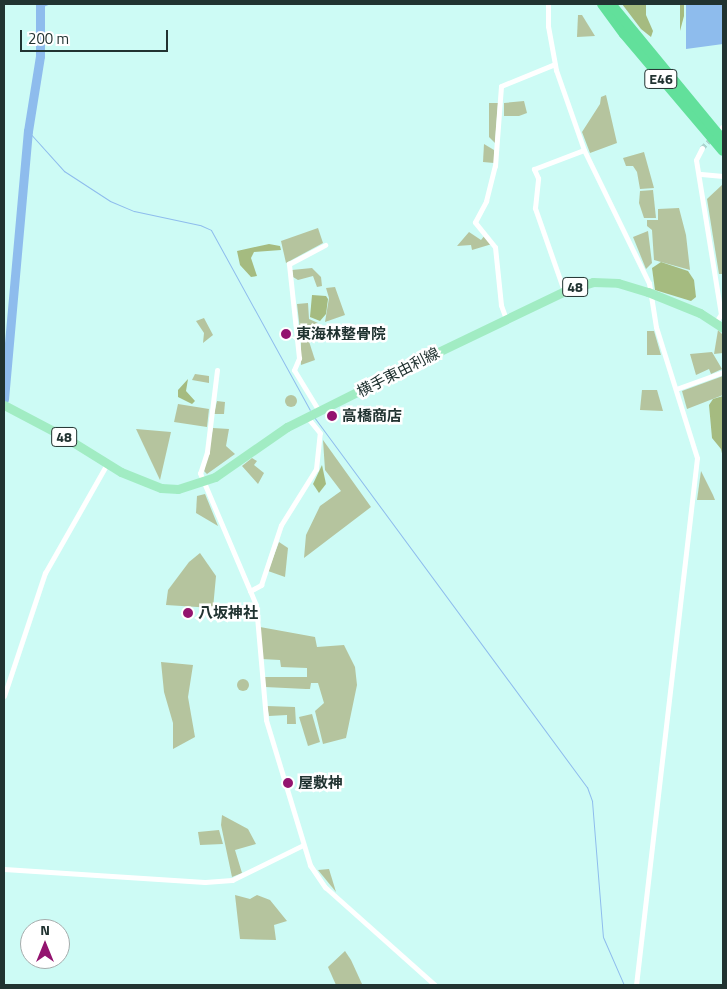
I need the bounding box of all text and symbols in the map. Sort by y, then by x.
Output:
scale bar [22,20,170,52]
text: 200 m [28,27,69,50]
road number: E46 [644,68,678,90]
road number: 48 [561,276,589,298]
place label: 東海林整骨院 [296,325,386,343]
marker: 東海林整骨院 [280,328,292,340]
street label: 横手東由利線 [354,344,442,400]
place label: 高橋商店 [342,407,402,425]
marker: 高橋商店 [326,410,338,422]
road number: 48 [50,426,78,448]
place label: 八坂神社 [198,604,258,622]
marker: 八坂神社 [182,607,194,619]
place label: 屋敷神 [298,774,343,792]
marker: 屋敷神 [282,777,294,789]
north arrow [20,919,70,969]
text: N [40,919,50,940]

